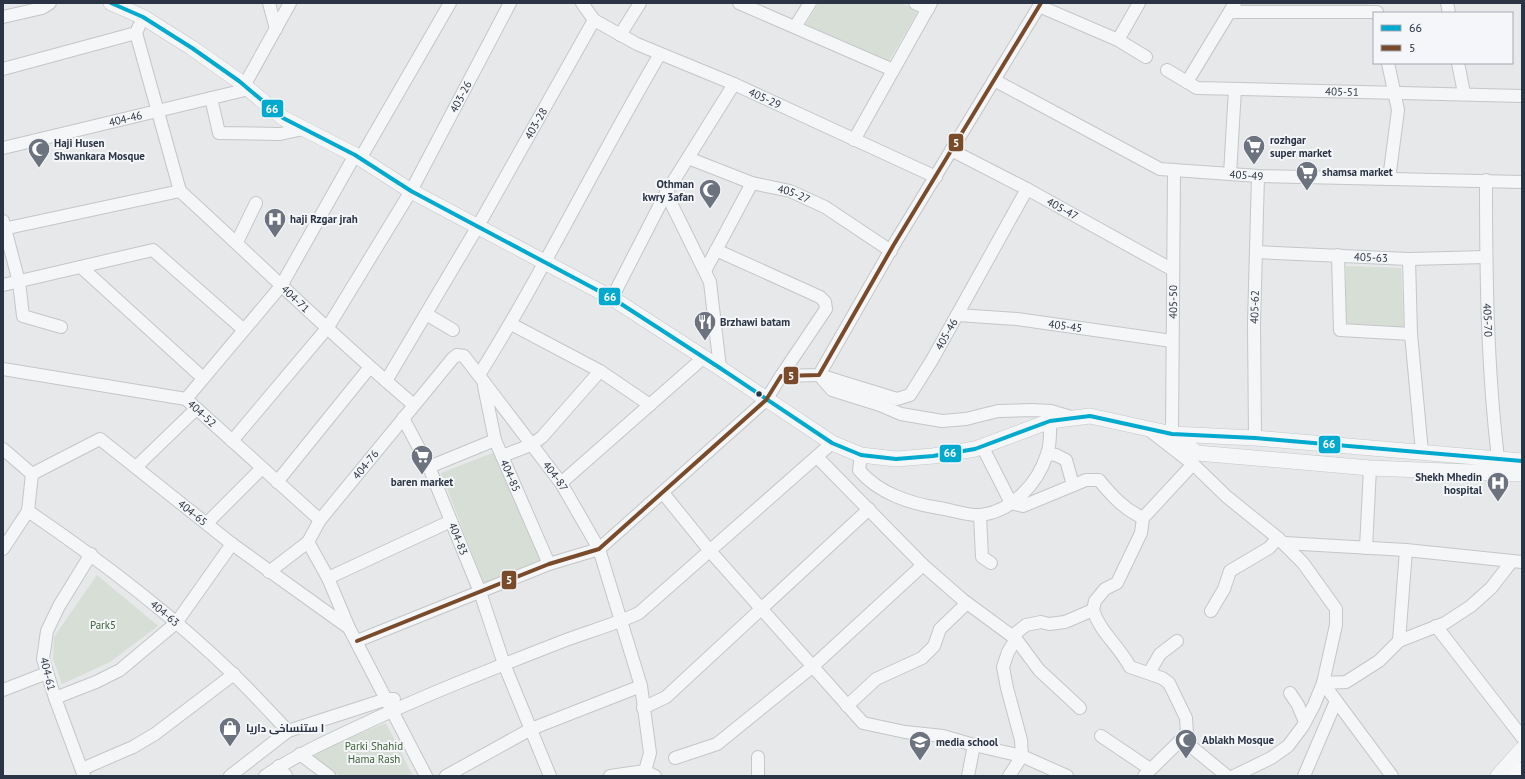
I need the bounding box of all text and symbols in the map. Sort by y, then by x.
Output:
legend [1373,12,1513,64]
text: 66 [1409,20,1422,35]
text: 5 [1409,40,1416,55]
street label: 403-26 [447,78,475,115]
street label: 405-51 [1325,84,1359,99]
street label: 405-29 [747,85,783,112]
line badge: 66 [261,99,284,118]
text: 66 [266,102,278,116]
street label: 403-28 [521,105,550,142]
street label: 404-46 [107,108,144,129]
line badge: 5 [948,133,964,152]
supermarket icon: rozhgar super market [1241,133,1267,166]
place label: rozhgar super market [1270,133,1332,160]
mosque icon: Haji Husen Shwankara Mosque [26,136,52,169]
place label: Haji Husen Shwankara Mosque [54,136,145,163]
text: 5 [953,136,959,150]
supermarket icon: shamsa market [1294,159,1320,192]
place label: shamsa market [1322,165,1393,179]
street label: 405-49 [1229,167,1264,183]
place label: Othman kwry 3afan [642,177,694,204]
mosque icon: Othman kwry 3afan [697,177,723,210]
street label: 405-27 [776,182,812,206]
street label: 405-47 [1044,194,1081,223]
hospital icon: haji Rzgar jrah [262,206,288,239]
place label: haji Rzgar jrah [290,212,358,226]
street label: 405-63 [1354,249,1388,265]
street label: 404-71 [278,282,313,316]
street label: 405-50 [1166,285,1180,319]
line badge: 66 [598,287,621,306]
text: 66 [604,290,616,304]
street label: 405-62 [1247,290,1262,324]
street label: 405-70 [1480,303,1496,337]
restaurant icon: Brzhawi batam [692,309,718,342]
place label: Brzhawi batam [720,315,790,329]
street label: 405-46 [932,316,961,353]
street label: 405-45 [1048,317,1083,335]
line badge: 5 [783,366,799,385]
text: 5 [788,369,794,383]
unlabelled marker [754,389,764,399]
street label: 404-52 [185,397,219,430]
line badge: 66 [1318,435,1341,454]
text: 66 [1323,437,1335,451]
supermarket icon: baren market [409,443,435,476]
line badge: 66 [939,444,962,463]
text: 66 [944,446,956,460]
street label: 404-76 [349,447,382,482]
street label: 404-85 [497,457,524,494]
street label: 404-87 [540,458,571,494]
place label: Shekh Mhedin hospital [1415,470,1483,497]
hospital icon: Shekh Mhedin hospital [1485,470,1511,503]
place label: baren market [391,475,453,489]
street label: 404-65 [175,497,210,529]
street label: 404-83 [445,520,471,557]
line badge: 5 [501,570,517,590]
text: 5 [506,573,512,587]
street label: 404-63 [147,597,183,629]
park label: Park5 [90,618,116,632]
street label: 404-61 [37,656,59,692]
shop icon: ا ستنساخی داریا [217,715,243,748]
place label: ا ستنساخی داریا [246,721,324,735]
mosque icon: Ablakh Mosque [1173,727,1199,760]
school or university icon: media school [907,729,933,762]
place label: Ablakh Mosque [1202,733,1275,747]
place label: media school [936,735,999,749]
park label: Parki Shahid Hama Rash [345,739,403,766]

